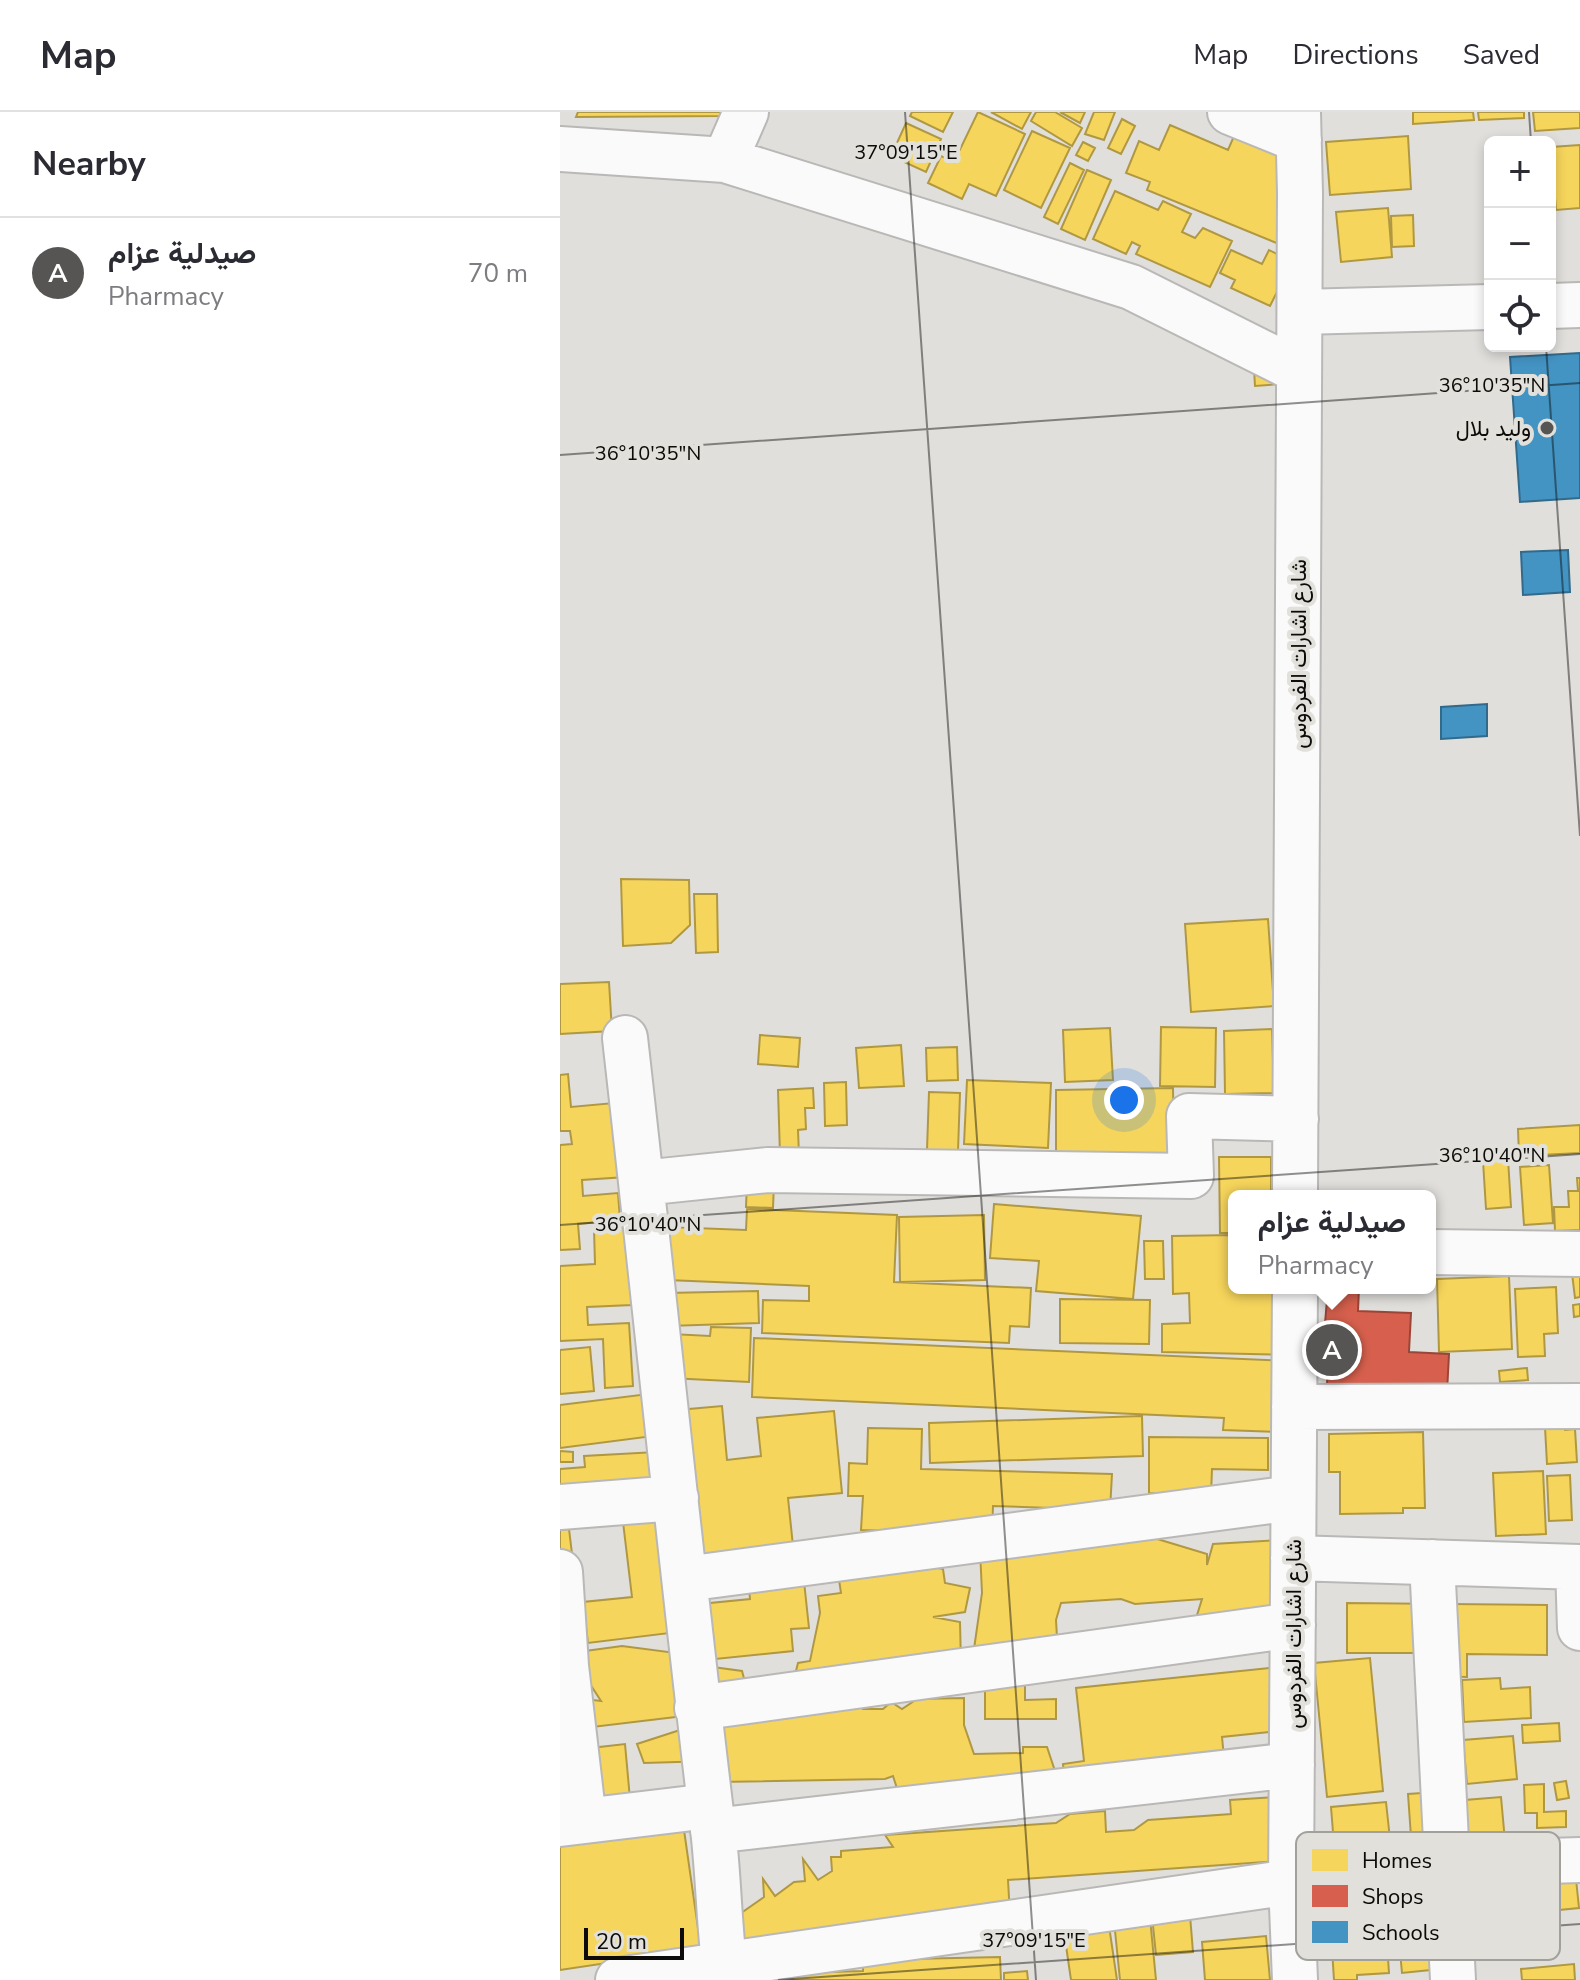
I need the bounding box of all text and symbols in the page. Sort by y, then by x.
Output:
text: Map [40,30,117,81]
text: Map [1193,36,1248,74]
text: Directions [1292,36,1419,74]
text: Saved [1463,36,1540,74]
map controls [1484,136,1556,352]
button: + [1484,136,1556,208]
text: 37°09'15"E [854,139,958,166]
text: Nearby [32,141,146,187]
button: − [1484,208,1556,280]
text: صيدلية عزام [108,233,257,274]
text: A [48,256,68,291]
text: 70 m [468,256,528,291]
text: Pharmacy [108,279,224,314]
button: locate [1484,280,1556,352]
text: 36°10'35"N [1439,372,1545,399]
place label: وليد بلال [1456,414,1531,444]
marker: وليد بلال [1538,419,1556,437]
text: 36°10'35"N [595,440,701,467]
street label: شارع اشارات الفردوس [1284,559,1314,749]
your location [1104,1080,1144,1120]
text: 36°10'40"N [1439,1142,1545,1169]
popup [1228,1190,1436,1294]
text: صيدلية عزام [1258,1202,1406,1243]
text: 36°10'40"N [595,1211,701,1238]
text: Pharmacy [1258,1248,1374,1283]
pin: A [1306,1320,1358,1380]
street label: شارع اشارات الفردوس [1279,1539,1309,1729]
legend [1296,1832,1560,1960]
text: Homes [1362,1846,1432,1876]
text: Shops [1362,1882,1424,1912]
text: Schools [1362,1918,1440,1948]
scale bar [584,1924,684,1960]
text: 20 m [596,1927,647,1957]
text: 37°09'15"E [982,1927,1086,1954]

